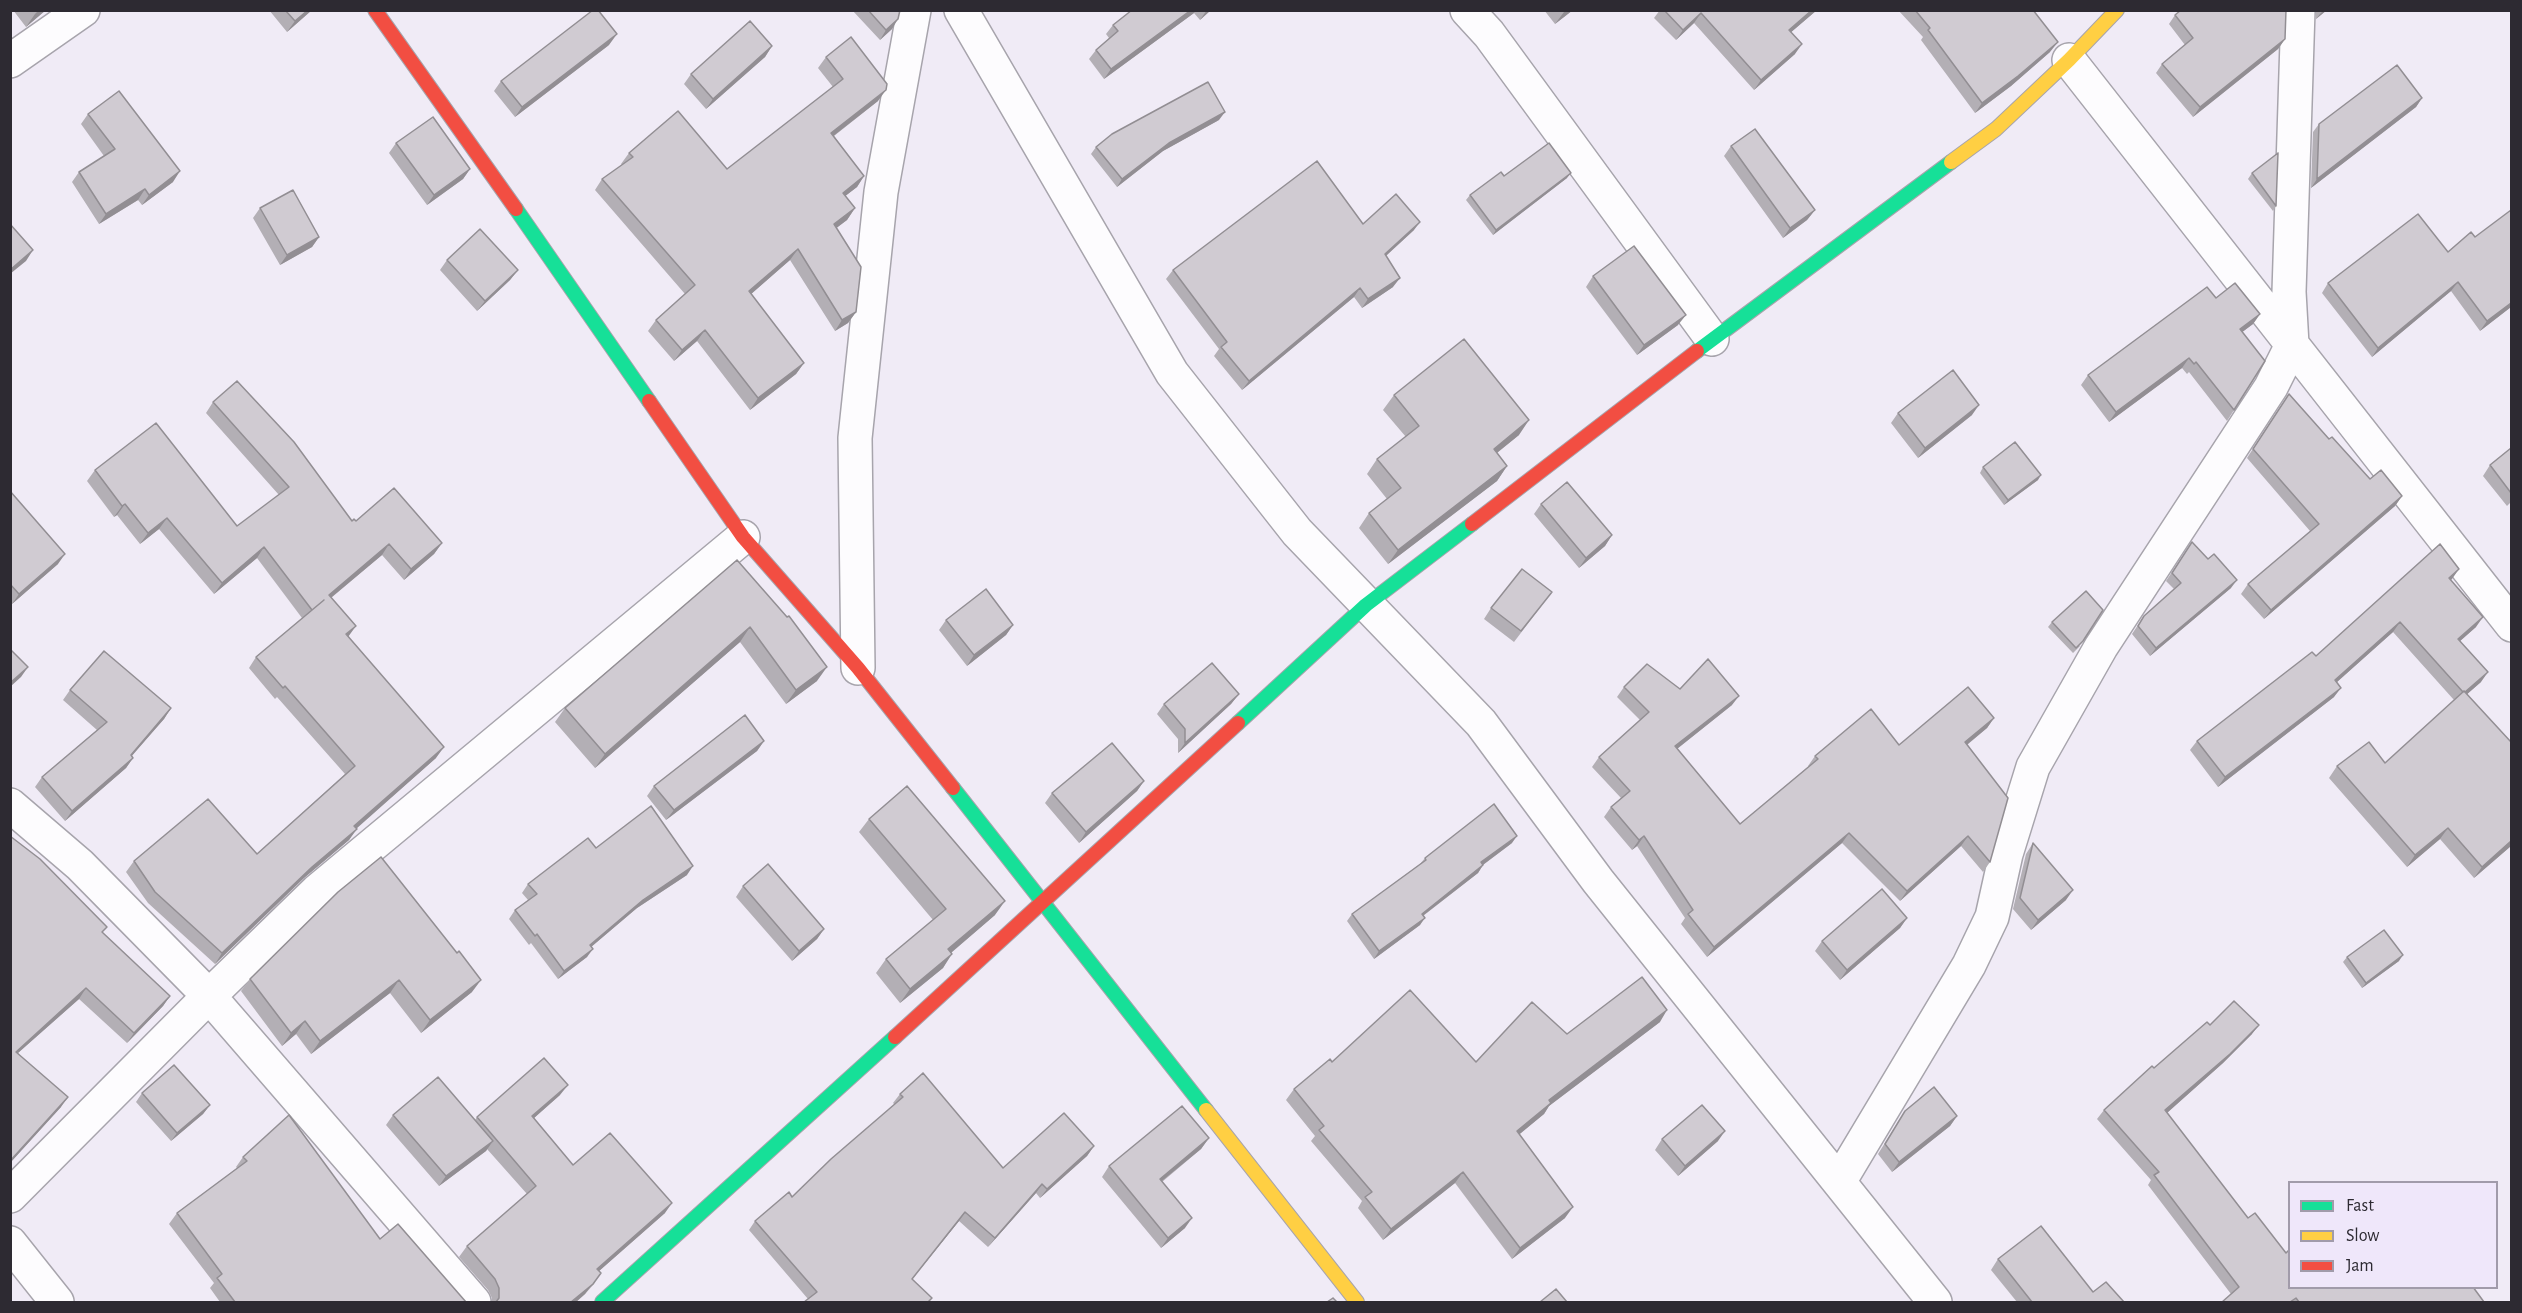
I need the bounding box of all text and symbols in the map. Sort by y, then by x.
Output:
legend [2288,1181,2498,1289]
text: Fast [2346,1197,2374,1215]
text: Slow [2346,1227,2379,1245]
text: Jam [2346,1257,2374,1275]

